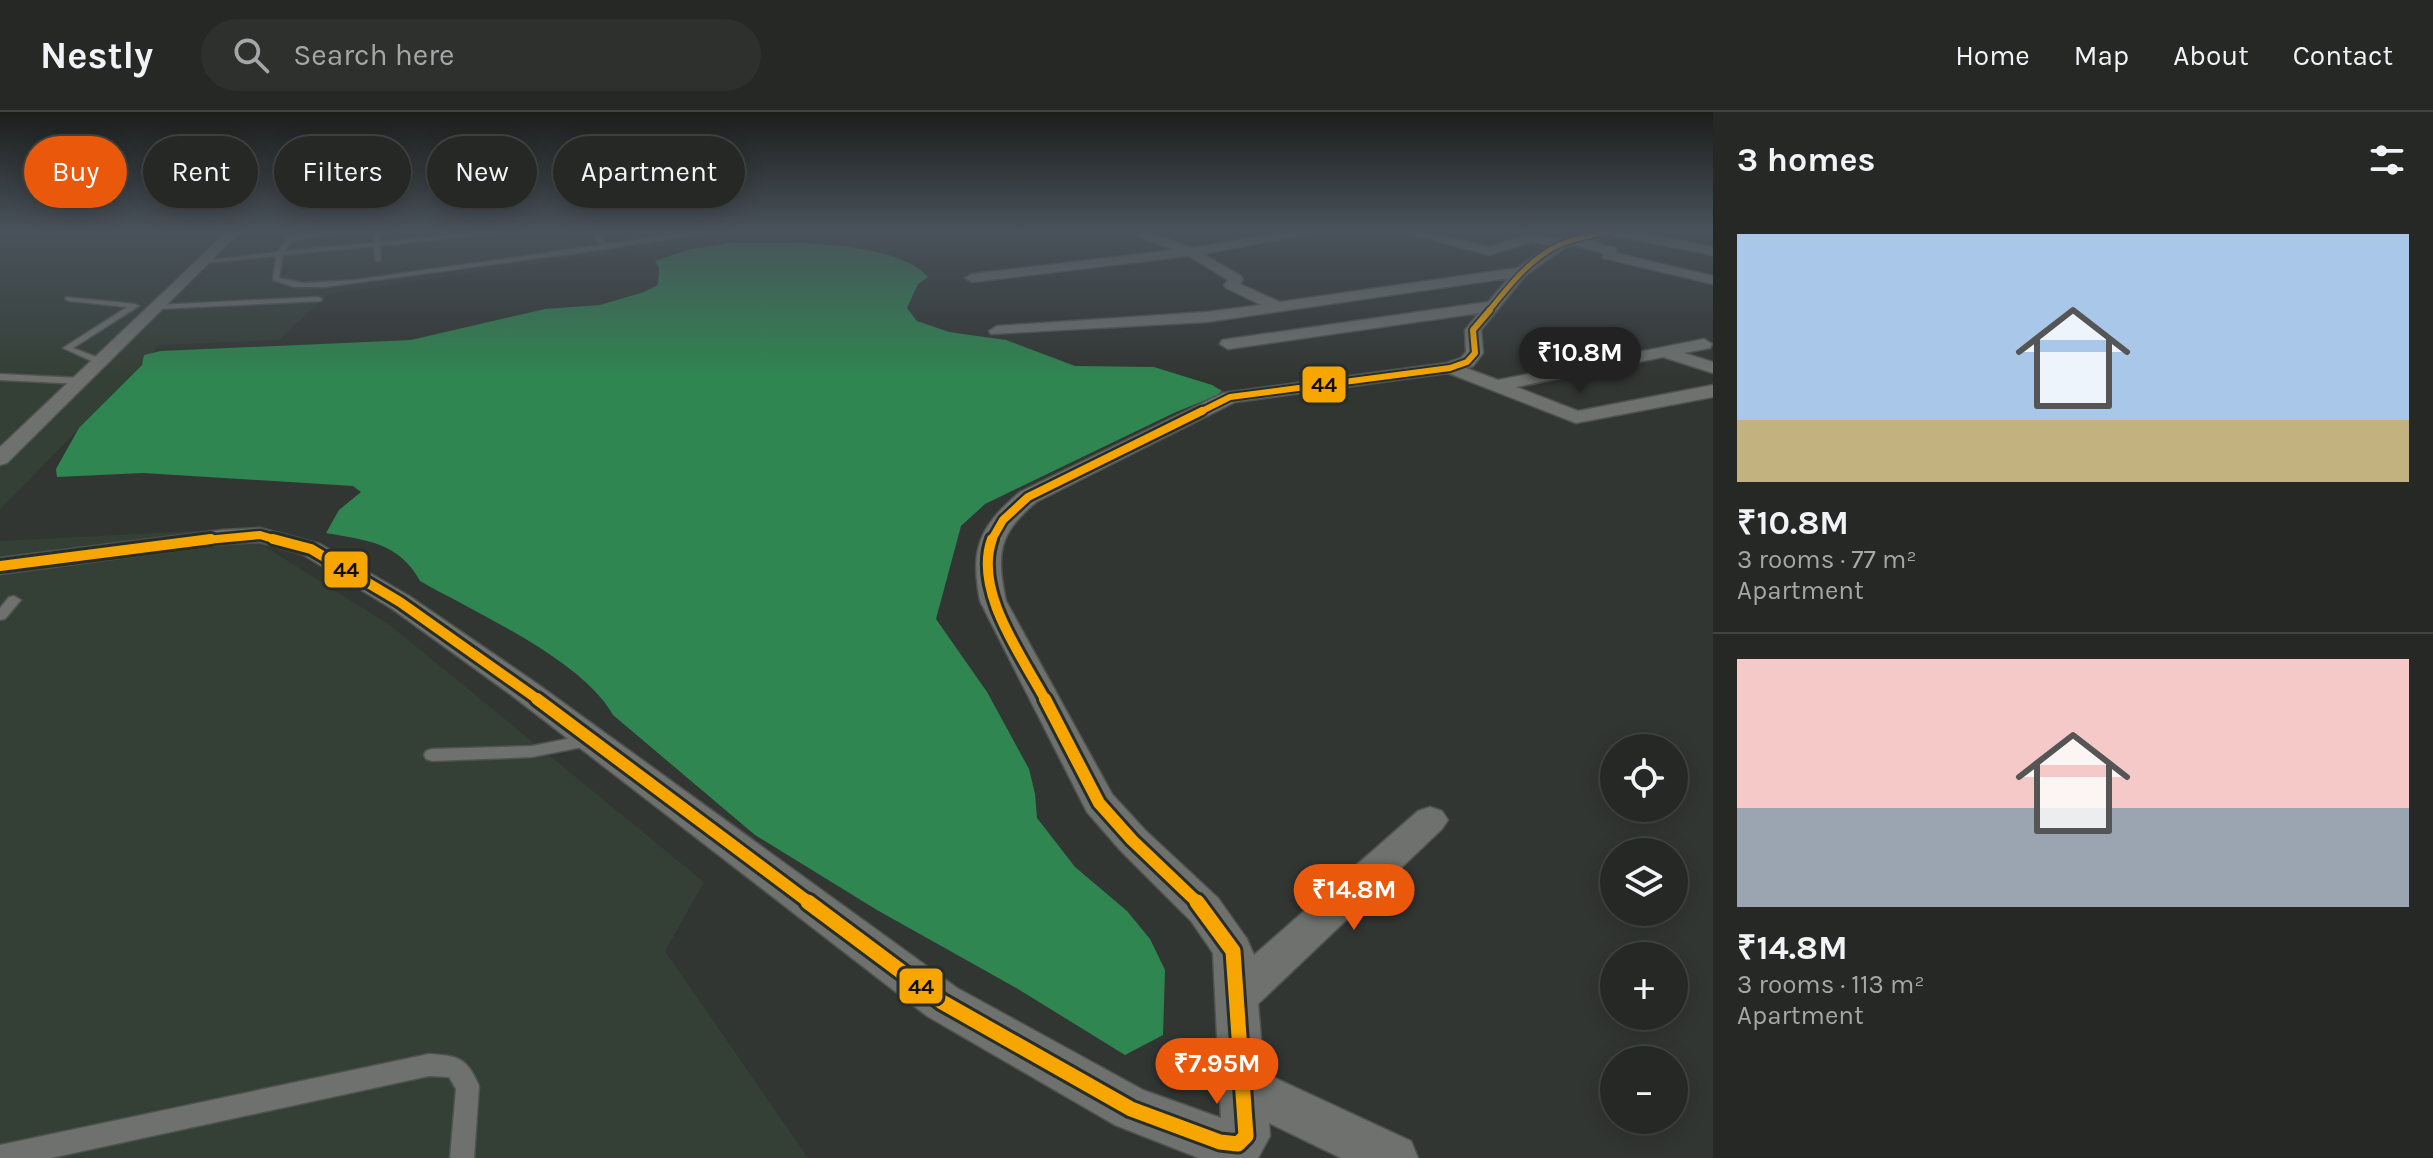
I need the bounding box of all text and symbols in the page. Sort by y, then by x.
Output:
search box [201,19,761,91]
text: Nestly [40,33,153,78]
icon: search [229,33,273,77]
text: Search here [293,37,455,73]
text: Home [1955,39,2030,72]
text: Map [2074,39,2129,72]
text: About [2173,39,2249,72]
text: Contact [2293,39,2393,72]
chip: Buy [24,136,127,208]
chip: Rent [143,136,258,208]
chip: Filters [274,136,411,208]
chip: New [427,136,537,208]
chip: Apartment [553,136,745,208]
icon: filters [2365,138,2409,182]
text: 3 homes [1737,140,1875,180]
icon: home [2001,286,2145,430]
pin: ₹10.8M [1515,327,1645,395]
text: ₹10.8M [1537,337,1623,368]
line badge: 44 [1301,365,1347,404]
text: 44 [1311,372,1337,398]
text: ₹10.8M [1737,503,1849,543]
text: 3 rooms · 77 m² [1737,544,1917,575]
line badge: 44 [323,550,369,589]
text: 44 [333,557,359,583]
text: Apartment [1737,575,1864,606]
icon: home [2001,711,2145,855]
map controls [1600,734,1688,1134]
button: locate [1600,734,1688,822]
button: layers [1600,838,1688,926]
pin: ₹14.8M [1289,864,1419,932]
text: ₹14.8M [1312,874,1396,905]
text: ₹14.8M [1737,928,1848,968]
button: + [1600,942,1688,1030]
line badge: 44 [898,967,944,1005]
text: 3 rooms · 113 m² [1737,969,1925,1000]
text: 44 [908,974,934,1000]
text: Apartment [1737,1000,1864,1031]
pin: ₹7.95M [1152,1038,1282,1106]
button: − [1600,1046,1688,1134]
text: ₹7.95M [1173,1048,1261,1079]

